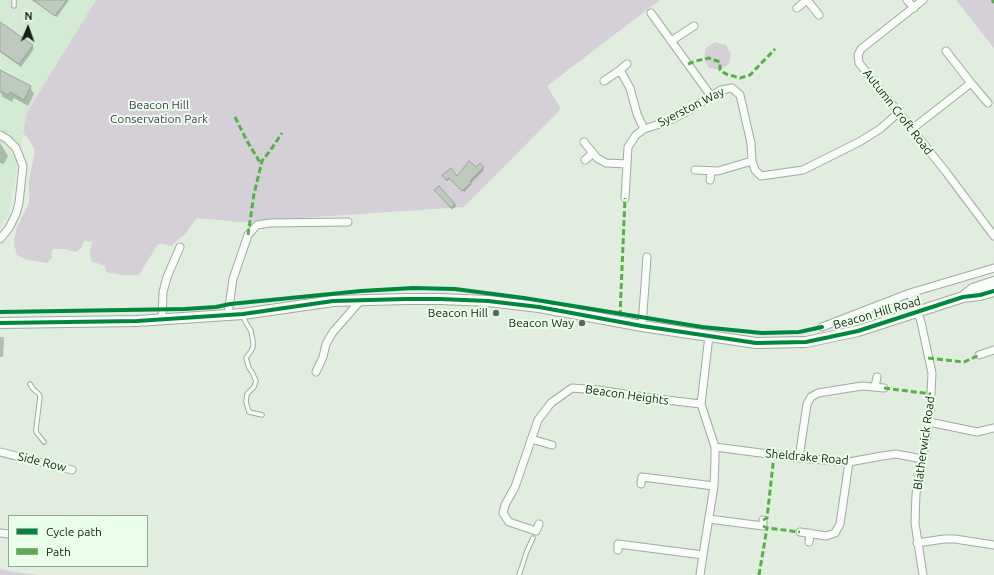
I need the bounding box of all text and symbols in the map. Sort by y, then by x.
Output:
north arrow [8,8,48,48]
text: N [24,10,33,22]
street label: Autumn Croft Road [860,66,936,158]
street label: Syerston Way [655,84,727,130]
park label: Beacon Hill Conservation Park [110,98,208,126]
street label: Beacon Hill Road [831,294,923,332]
place label: Beacon Hill [428,306,488,320]
marker: Beacon Hill [491,308,501,318]
place label: Beacon Way [509,316,574,330]
marker: Beacon Way [577,318,587,328]
street label: Beacon Heights [584,382,670,408]
street label: Blatherwick Road [910,395,938,491]
street label: Sheldrake Road [765,446,849,468]
street label: Side Row [16,449,68,475]
legend [8,515,148,567]
text: Cycle path [46,525,102,538]
text: Path [46,545,71,558]

